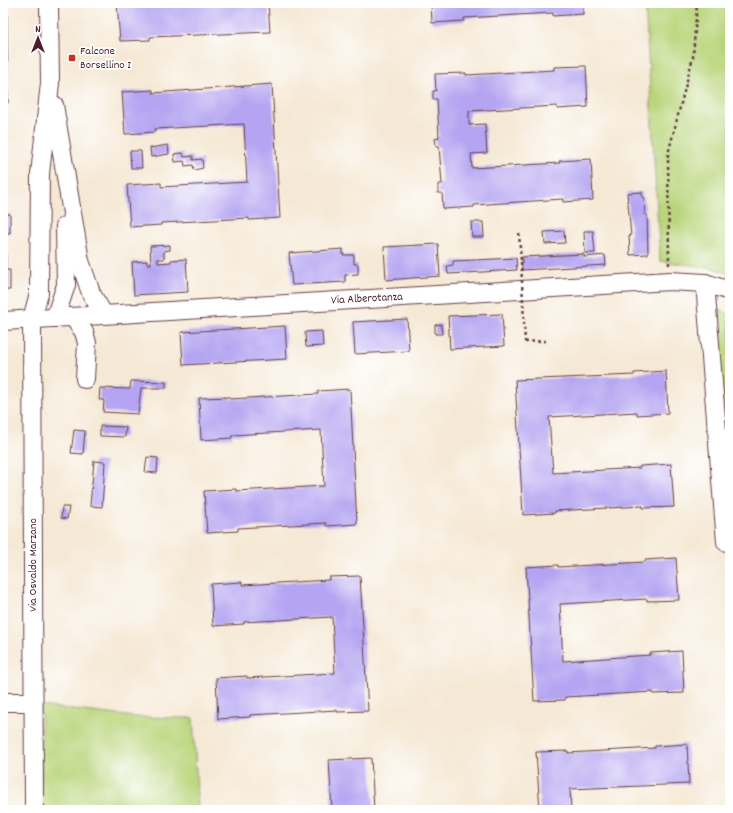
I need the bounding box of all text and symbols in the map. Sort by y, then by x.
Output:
north arrow [18,18,58,58]
text: N [35,22,41,38]
place label: Falcone Borsellino I [80,43,131,74]
marker: Falcone Borsellino I [67,53,77,63]
street label: Via Alberotanza [331,289,404,309]
street label: Via Osvaldo Marzano [25,518,42,612]

